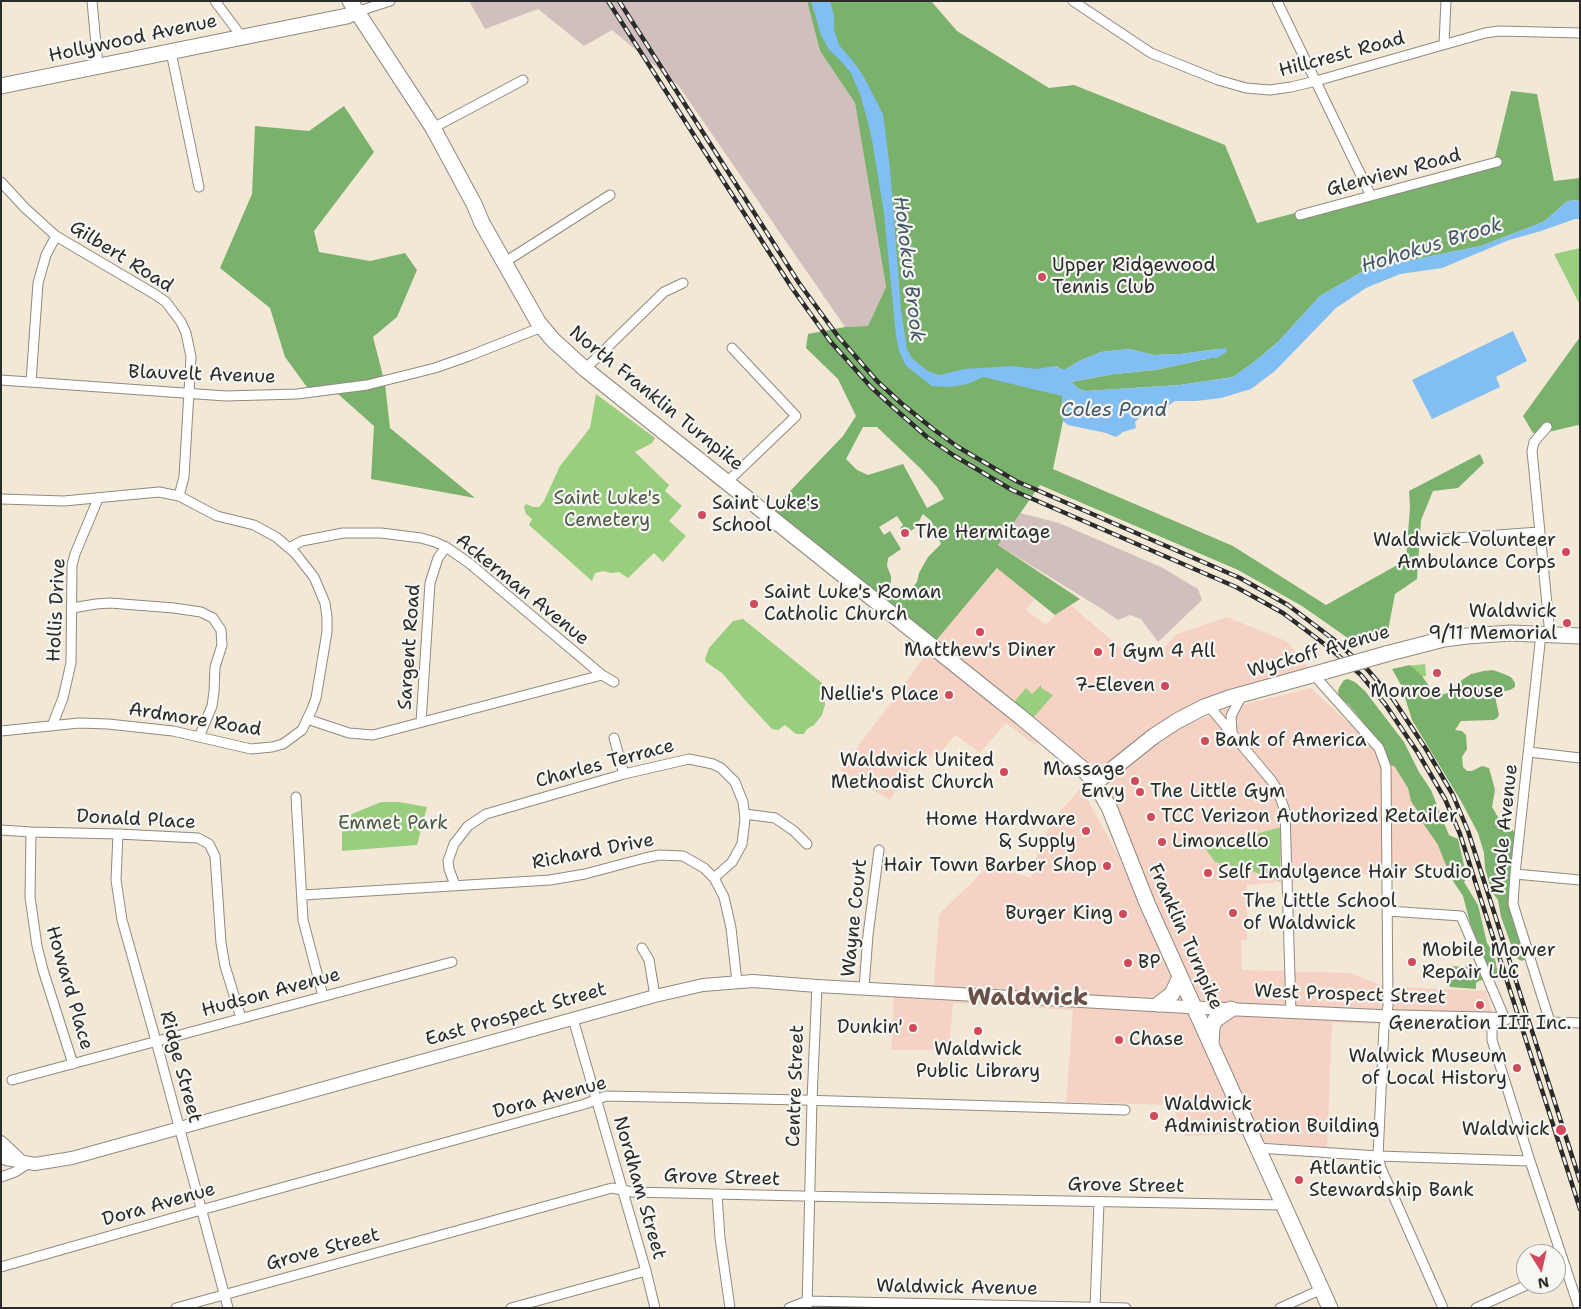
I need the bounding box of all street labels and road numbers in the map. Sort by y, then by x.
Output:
street label: Hollywood Avenue [47,10,219,68]
street label: Hillcrest Road [1277,27,1407,83]
street label: Glenview Road [1324,144,1464,202]
street label: Gilbert Road [65,216,177,298]
street label: North Franklin Turnpike [564,322,748,476]
street label: Blauvelt Avenue [128,361,276,389]
street label: Ackerman Avenue [451,529,593,651]
street label: Hollis Drive [43,558,71,662]
street label: Sargent Road [394,583,426,711]
street label: Wyckoff Avenue [1245,621,1393,683]
street label: Ardmore Road [127,698,263,742]
street label: Charles Terrace [533,735,677,793]
street label: Maple Avenue [1487,763,1523,895]
street label: Donald Place [76,805,196,835]
street label: Richard Drive [530,829,656,875]
street label: Wayne Court [837,858,873,978]
street label: Franklin Turnpike [1143,860,1227,1014]
street label: Howard Place [40,923,98,1053]
street label: Hudson Avenue [199,964,343,1022]
street label: East Prospect Street [423,978,609,1052]
street label: West Prospect Street [1254,980,1446,1010]
street label: Ridge Street [154,1009,206,1125]
street label: Centre Street [782,1024,810,1148]
street label: Dora Avenue [491,1072,609,1124]
street label: Nordham Street [608,1114,670,1262]
street label: Grove Street [663,1165,781,1191]
street label: Grove Street [1067,1174,1185,1198]
street label: Dora Avenue [100,1178,218,1232]
street label: Grove Street [264,1224,382,1276]
street label: Waldwick Avenue [876,1275,1038,1301]

